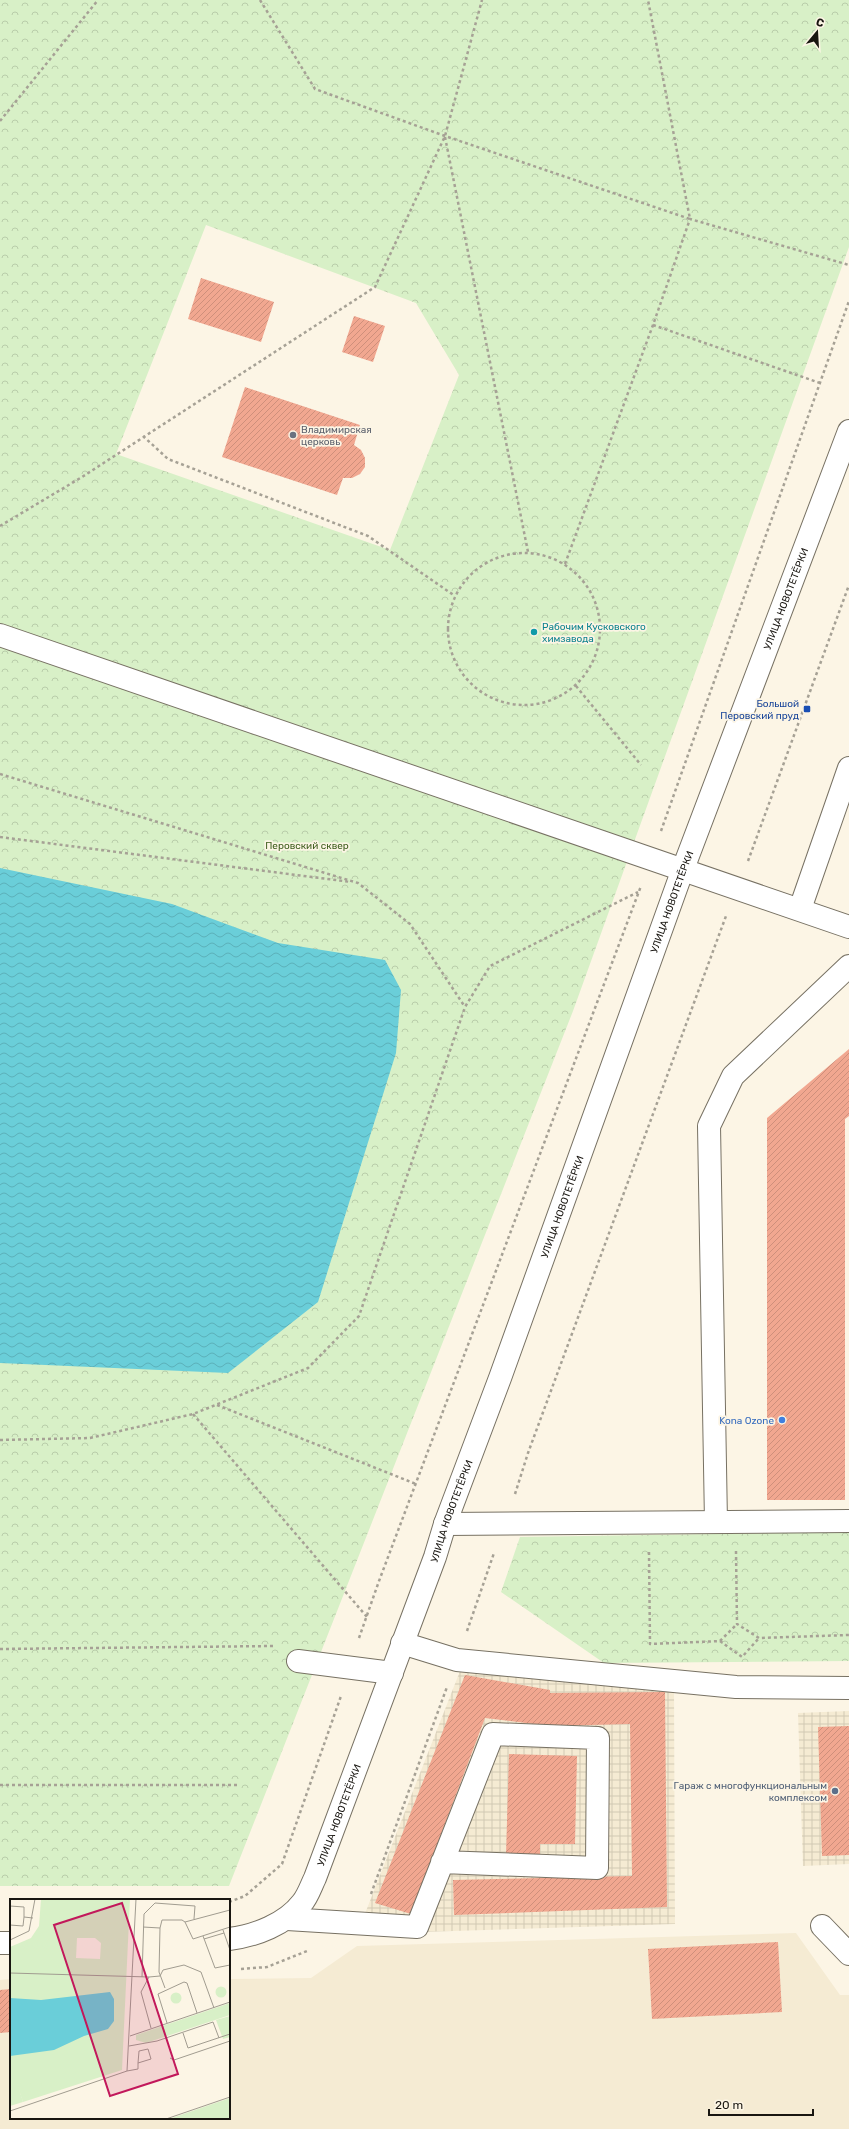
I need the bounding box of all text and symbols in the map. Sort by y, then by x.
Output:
north arrow [797,12,837,52]
text: С [814,16,826,30]
place label: Владимирская церковь [301,424,372,448]
marker: Владимирская церковь [288,430,298,440]
street label: УЛИЦА НОВОТЕТЁРКИ [762,546,811,651]
place label: Рабочим Кусковского химзавода [542,621,646,645]
marker: Рабочим Кусковского химзавода [529,627,539,637]
place label: Большой Перовский пруд [720,698,799,722]
marker: Большой Перовский пруд [802,704,812,714]
park label: Перовский сквер [265,840,349,852]
street label: УЛИЦА НОВОТЕТЁРКИ [648,849,696,955]
street label: УЛИЦА НОВОТЕТЁРКИ [539,1154,586,1260]
place label: Kona Ozone [719,1415,774,1427]
marker: Kona Ozone [777,1415,787,1425]
street label: УЛИЦА НОВОТЕТЁРКИ [428,1458,476,1564]
street label: УЛИЦА НОВОТЕТЁРКИ [315,1763,364,1868]
place label: Гараж с многофункциональным комплексом [673,1780,827,1804]
marker: Гараж с многофункциональным комплексом [830,1786,840,1796]
inset map [10,1899,230,2119]
scale bar [709,2091,813,2117]
text: 20 m [715,2098,743,2112]

